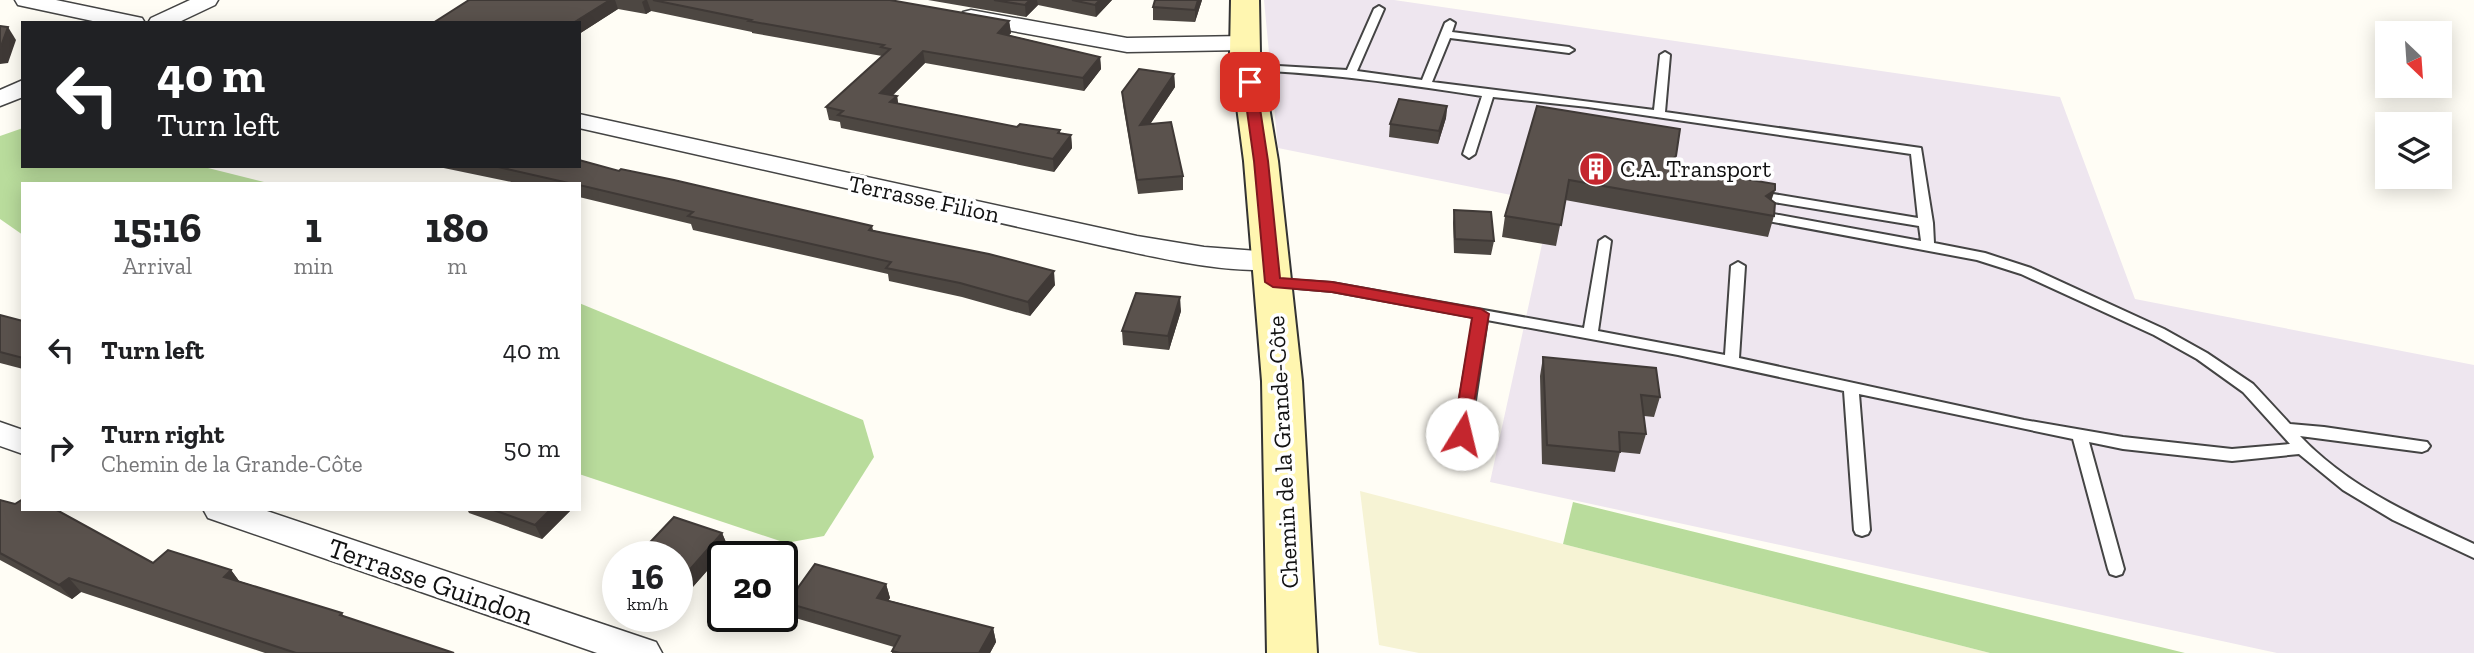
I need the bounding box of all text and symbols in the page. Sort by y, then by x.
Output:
north arrow [2375,21,2452,98]
map controls [2375,21,2452,189]
text: 40 m [157,46,265,105]
icon: left [42,49,133,140]
pin [1220,52,1280,112]
icon: arrive [1231,63,1269,101]
text: Turn left [157,106,279,144]
button: layers [2375,112,2452,189]
building icon: C.A. Transport [1577,150,1615,188]
place label: C.A. Transport [1620,154,1771,183]
street label: Terrasse Filion [846,168,1002,229]
text: 15:16 [113,202,202,253]
text: 1 [305,202,322,253]
text: 180 [425,202,489,253]
text: Arrival [123,252,192,280]
text: min [294,252,333,280]
text: m [447,252,467,280]
street label: Chemin de la Grande-Côte [1261,315,1304,589]
icon: left [42,331,80,369]
text: Turn left [101,334,204,366]
text: 40 m [503,334,560,366]
position arrow [1425,397,1499,471]
text: Turn right [101,418,224,450]
icon: right [42,429,80,467]
text: 50 m [503,432,560,464]
text: Chemin de la Grande-Côte [101,450,363,478]
street label: Terrasse Guindon [324,531,538,632]
speed limit sign: 20 [707,541,798,632]
text: 16 [631,556,664,598]
text: km/h [627,593,668,615]

